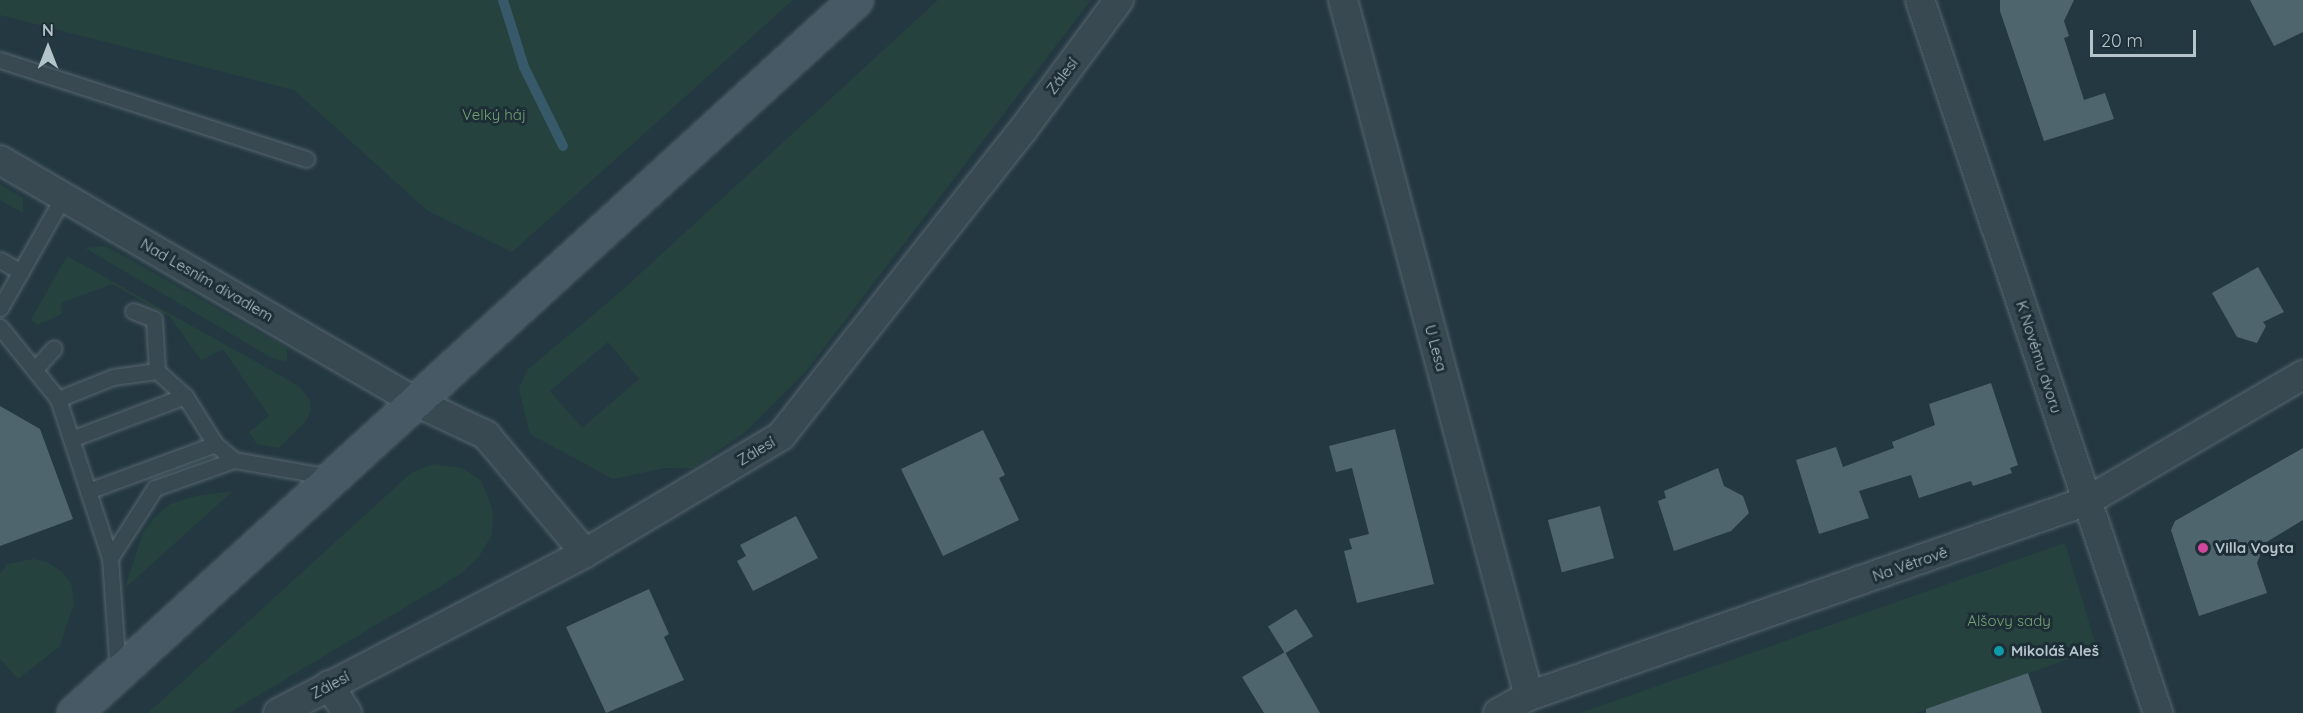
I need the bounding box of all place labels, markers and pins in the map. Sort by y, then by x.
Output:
place label: Villa Voyta [2215,539,2294,557]
marker: Villa Voyta [2196,541,2210,555]
place label: Mikoláš Aleš [2011,642,2099,660]
marker: Mikoláš Aleš [1992,644,2006,658]

